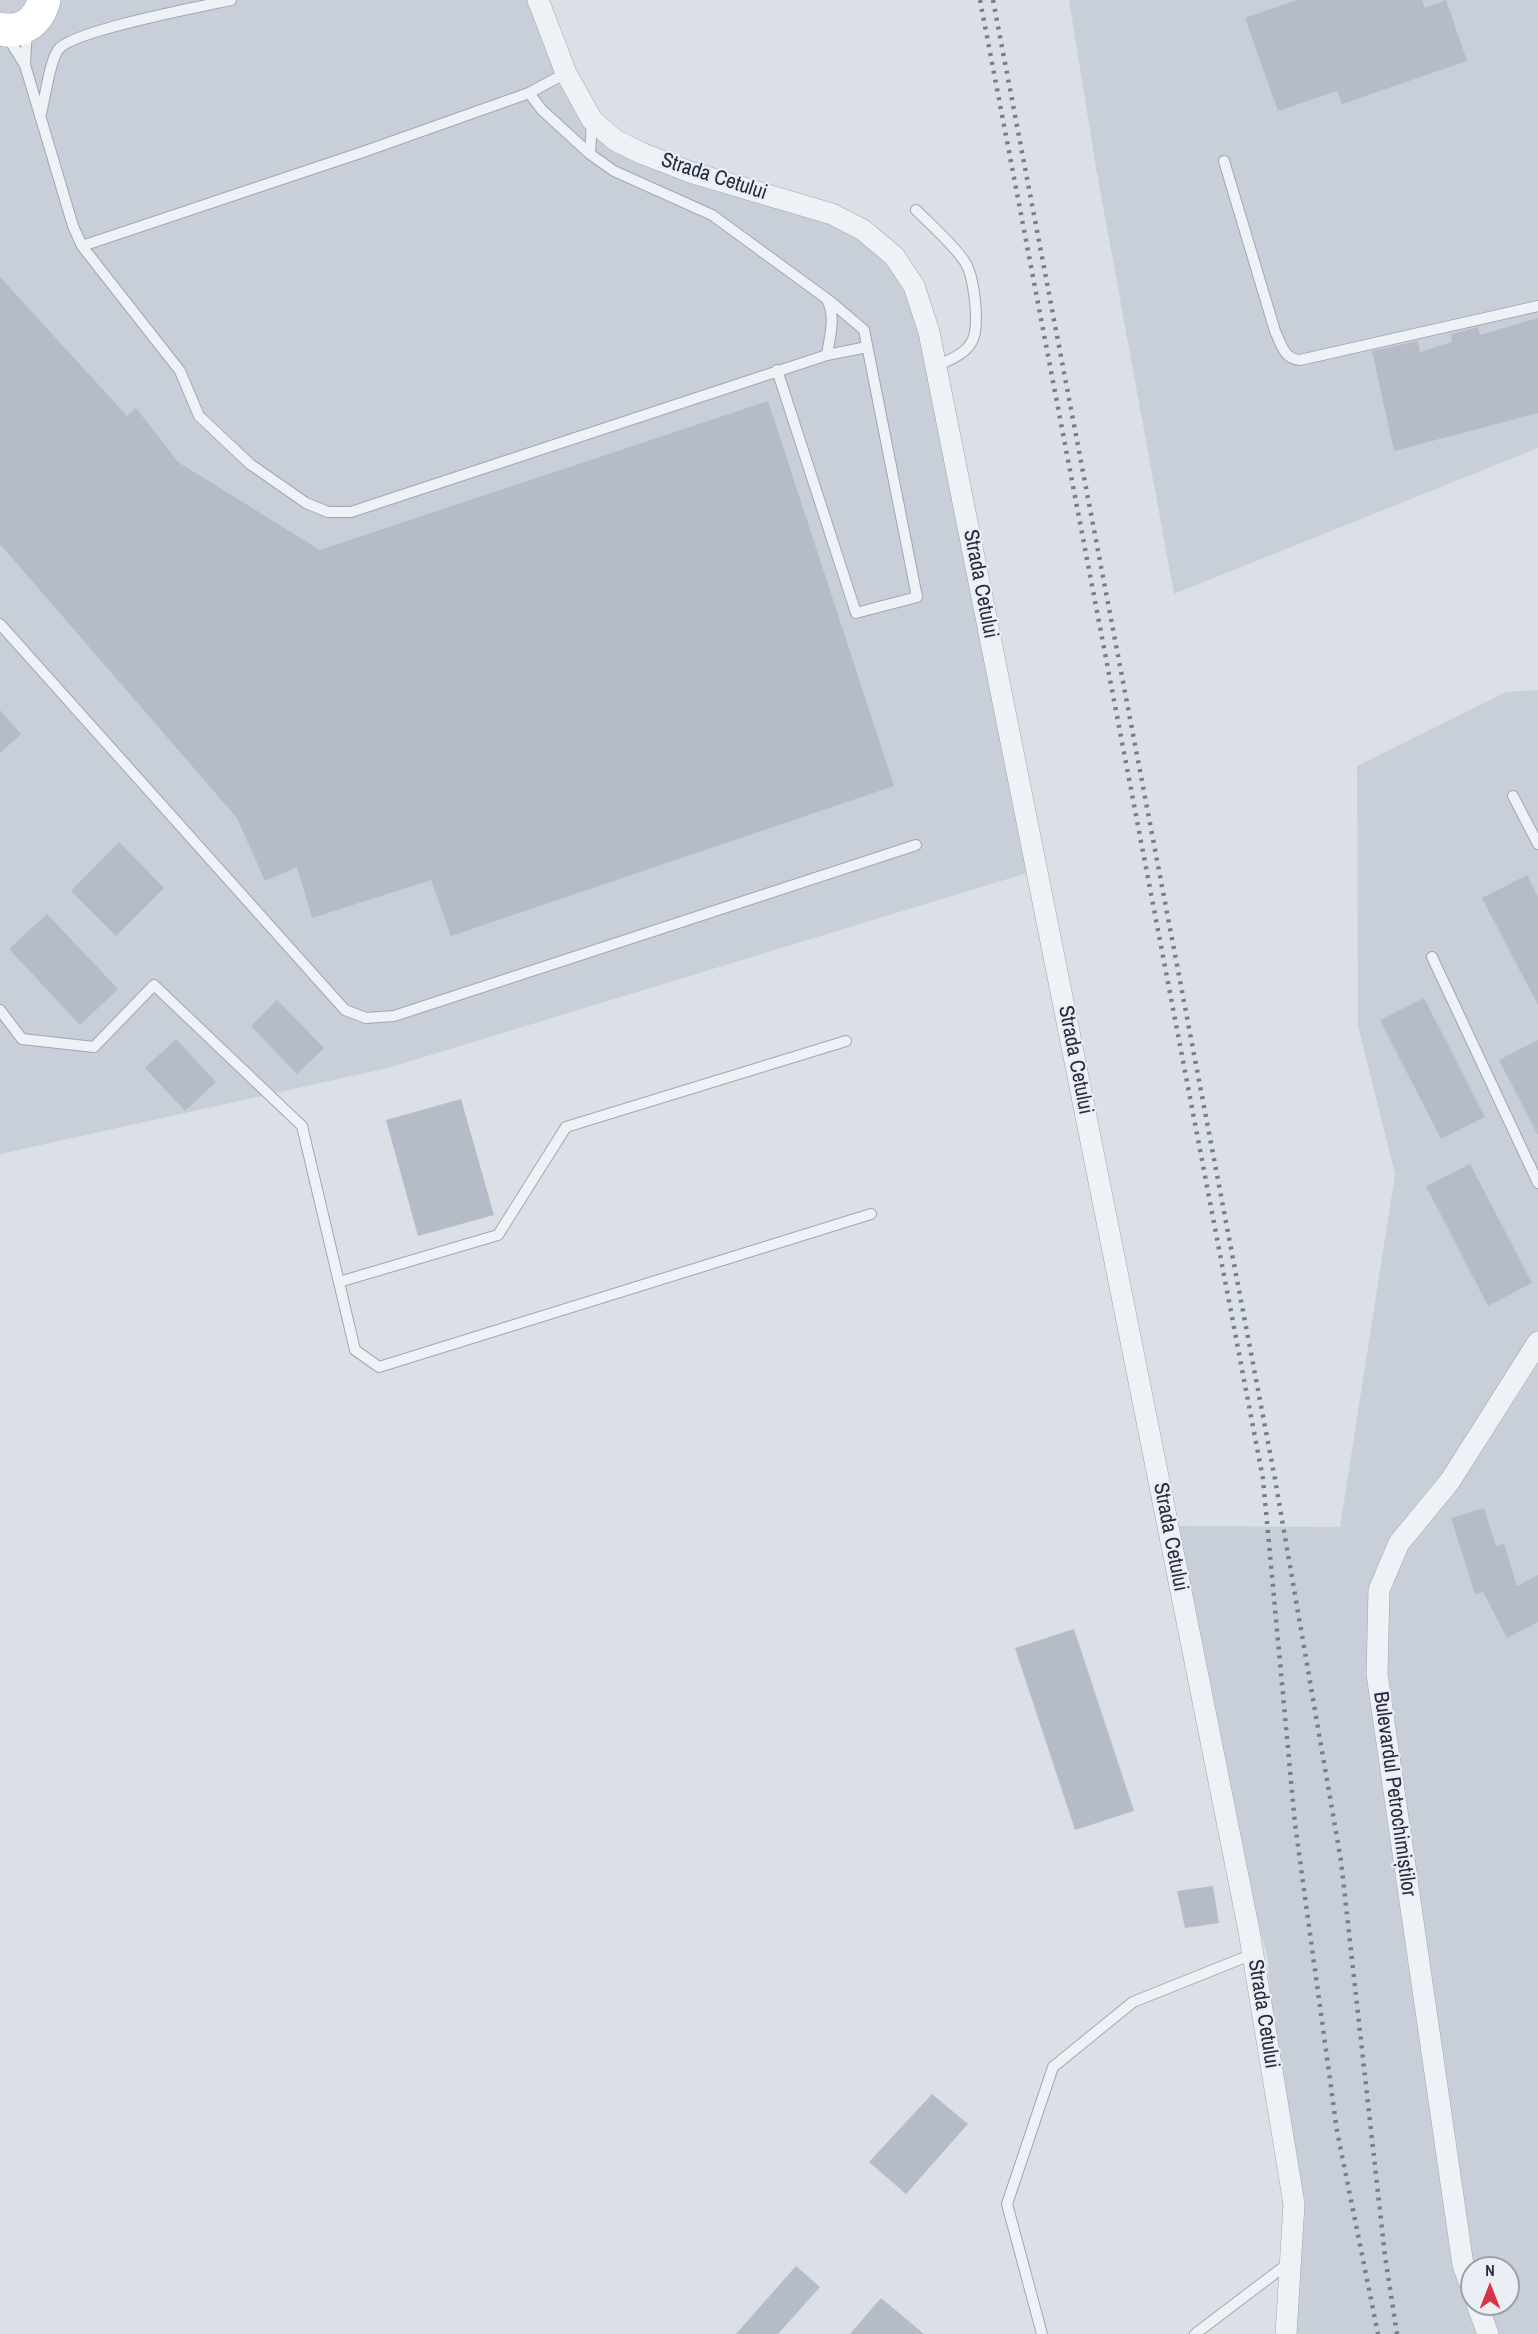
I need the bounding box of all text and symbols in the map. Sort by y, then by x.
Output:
street label: Strada Cetului [658,148,770,206]
street label: Strada Cetului [957,528,1003,640]
street label: Strada Cetului [1052,1004,1098,1116]
street label: Strada Cetului [1147,1481,1193,1593]
street label: Bulevardul Petrochimiștilor [1367,1690,1421,1898]
street label: Strada Cetului [1242,1958,1284,2070]
north arrow [1460,2256,1520,2316]
text: N [1485,2259,1495,2281]

